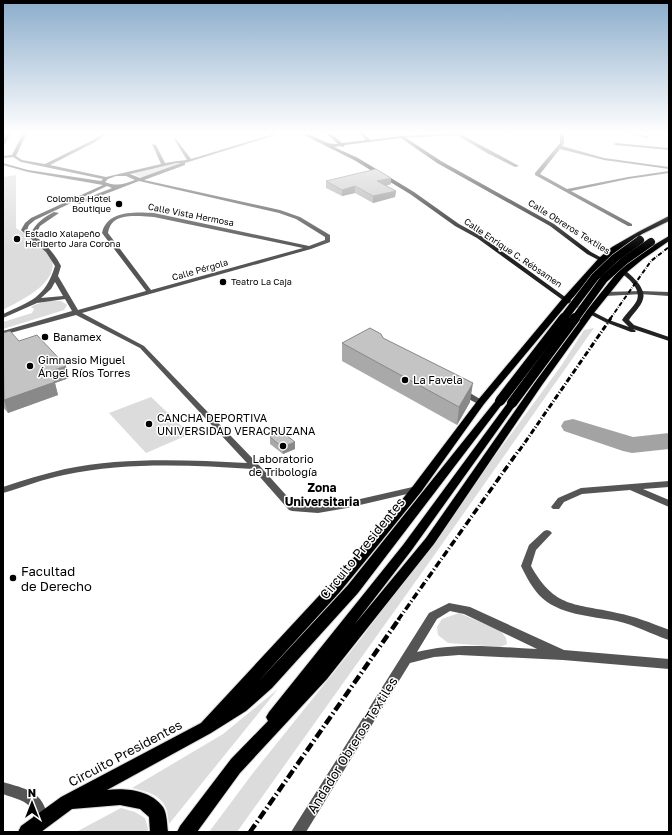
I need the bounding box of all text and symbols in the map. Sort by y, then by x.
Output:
place label: Colombe Hotel Boutique [46,193,111,214]
street label: Calle Obreros Textiles [526,197,613,256]
marker: Colombe Hotel Boutique [114,199,124,209]
street label: Calle Vista Hermosa [147,201,235,228]
street label: Calle Enrique C. Rébsamen [462,216,564,290]
place label: Estadio Xalapeño Heriberto Jara Corona [25,228,120,249]
marker: Estadio Xalapeño Heriberto Jara Corona [12,234,22,244]
street label: Calle Pérgola [171,256,229,283]
place label: Teatro La Caja [231,276,292,287]
marker: Teatro La Caja [218,277,228,287]
place label: Banamex [53,330,102,343]
marker: Banamex [40,332,50,342]
place label: Gimnasio Miguel Ángel Ríos Torres [38,353,130,379]
marker: Gimnasio Miguel Ángel Ríos Torres [25,361,35,371]
place label: La Favela [413,373,463,386]
marker: La Favela [400,375,410,385]
place label: CANCHA DEPORTIVA UNIVERSIDAD VERACRUZANA [157,411,316,437]
marker: CANCHA DEPORTIVA UNIVERSIDAD VERACRUZANA [144,419,154,429]
marker: Laboratorio de Tribología [278,441,288,451]
place label: Laboratorio de Tribología [249,452,317,478]
district label: Zona Universitaria [285,480,359,509]
street label: Circuito Presidentes [316,494,408,602]
place label: Facultad de Derecho [21,563,92,594]
marker: Facultad de Derecho [8,573,18,583]
street label: Andador Obreros Textiles [303,674,401,816]
street label: Circuito Presidentes [65,716,185,790]
north arrow [12,783,52,823]
text: N [28,786,36,799]

